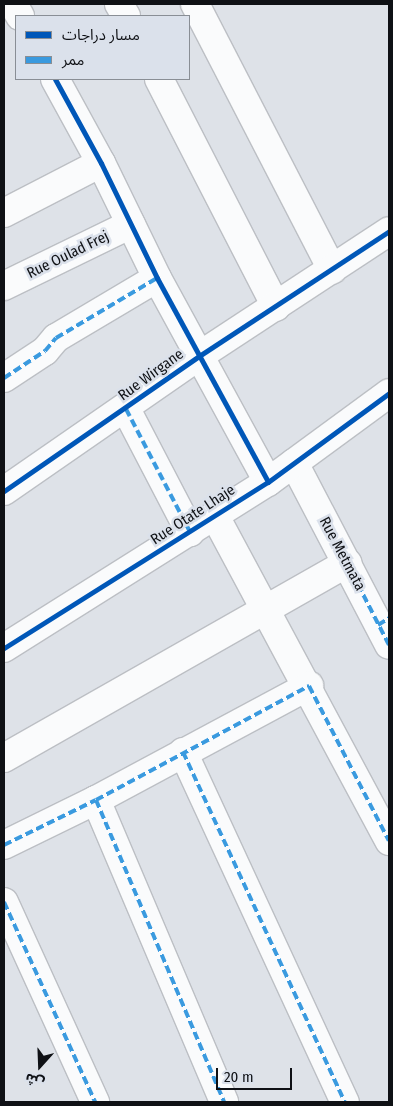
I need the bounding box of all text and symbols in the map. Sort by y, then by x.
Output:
legend [15,15,190,80]
text: مسار دراجات [62,26,140,44]
text: ممر [62,51,85,69]
street label: Rue Oulad Frej [24,227,112,283]
street label: Rue Wirgane [115,345,187,405]
street label: Rue Otate Lhaje [147,481,239,549]
street label: Rue Metmata [315,514,369,594]
north arrow [15,1041,65,1091]
scale bar [218,1058,294,1090]
text: 20 m [224,1068,254,1086]
text: ش [23,1069,47,1092]

